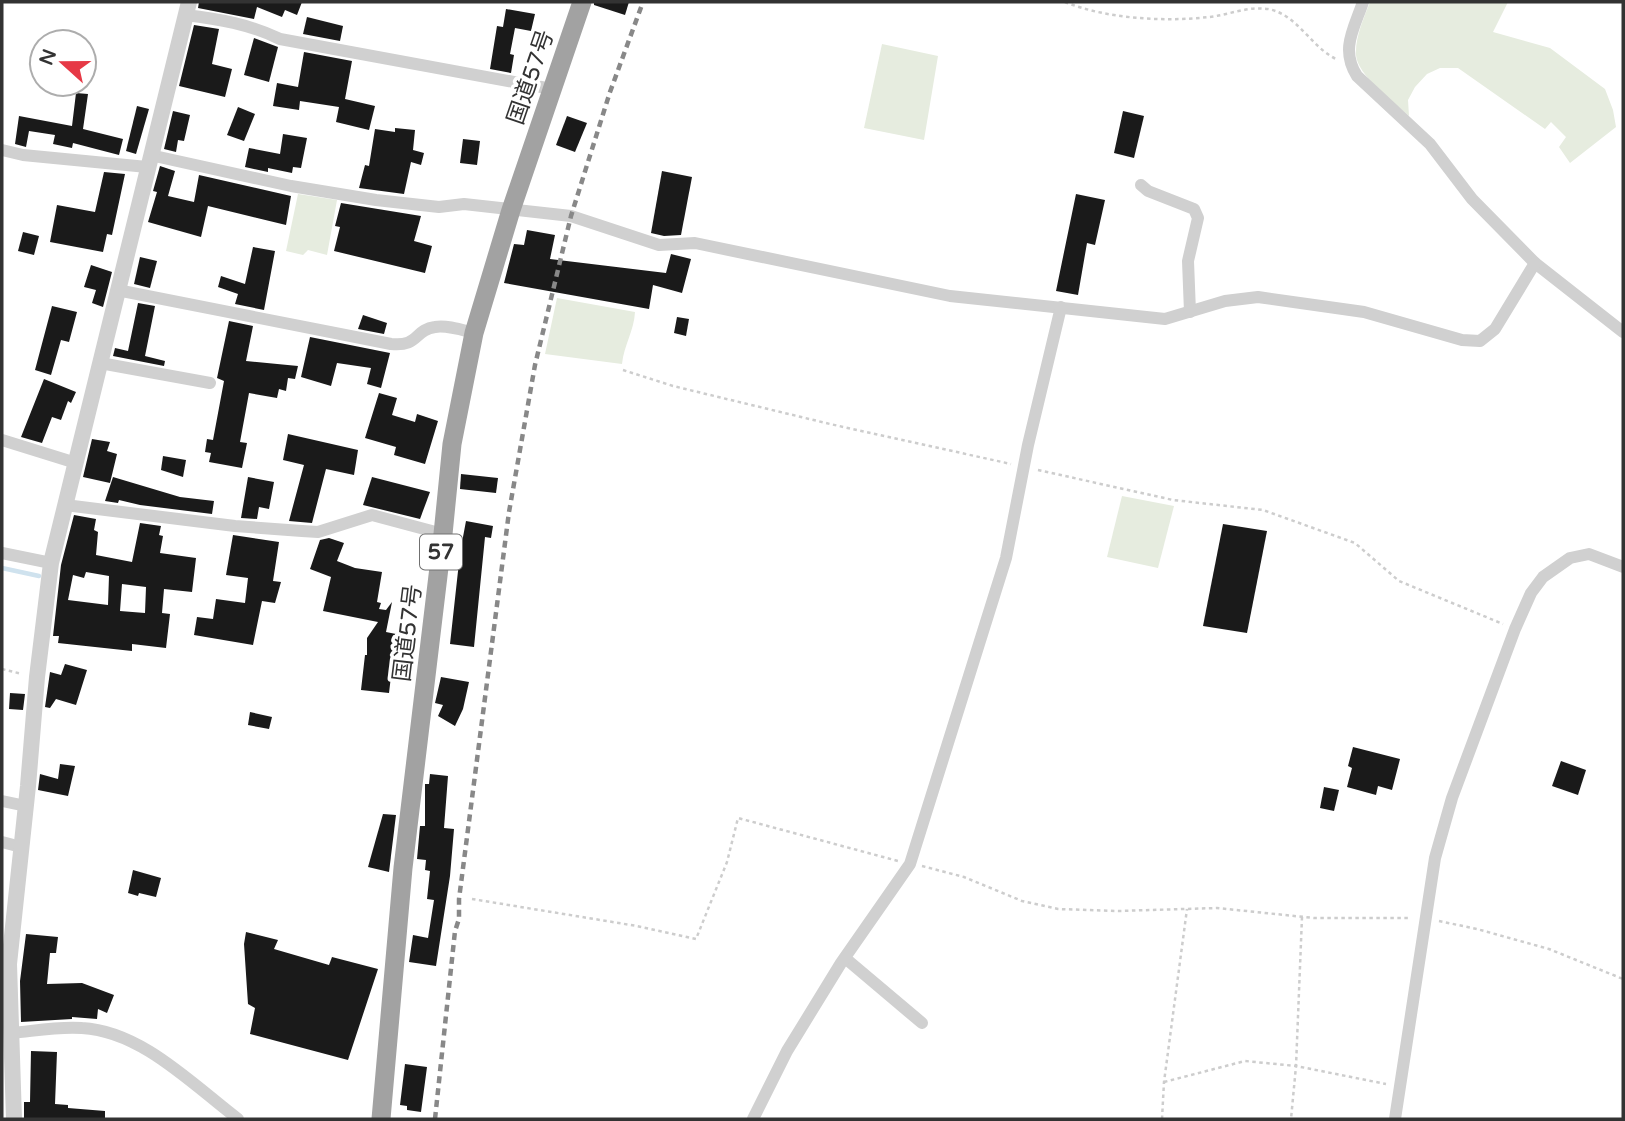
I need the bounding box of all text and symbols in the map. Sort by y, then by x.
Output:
street label: 国道57号 [502,26,560,128]
north arrow [28,28,98,98]
text: N [35,46,61,68]
road number: 57 [420,534,462,570]
street label: 国道57号 [388,583,428,683]

